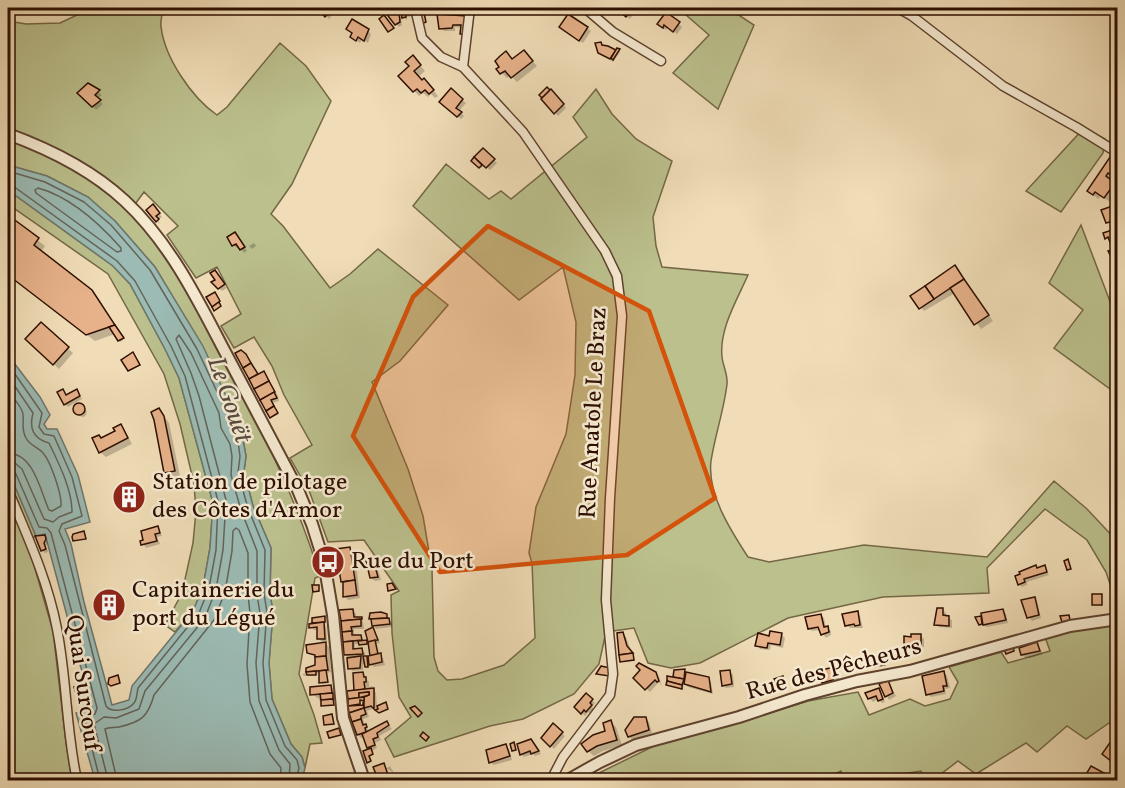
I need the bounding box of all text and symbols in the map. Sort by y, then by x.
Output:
street label: Rue Anatole Le Braz [571,306,617,520]
water label: Le Gouët [197,352,261,449]
place label: Station de pilotage des Côtes d'Armor [152,466,347,528]
building icon: Station de pilotage des Côtes d'Armor [111,479,147,515]
bus stop icon: Rue du Port [310,544,346,580]
place label: Rue du Port [351,545,474,579]
place label: Capitainerie du port du Légué [132,574,294,636]
building icon: Capitainerie du port du Légué [91,587,127,623]
street label: Quai Surcouf [56,613,109,756]
street label: Rue des Pêcheurs [742,630,926,710]

